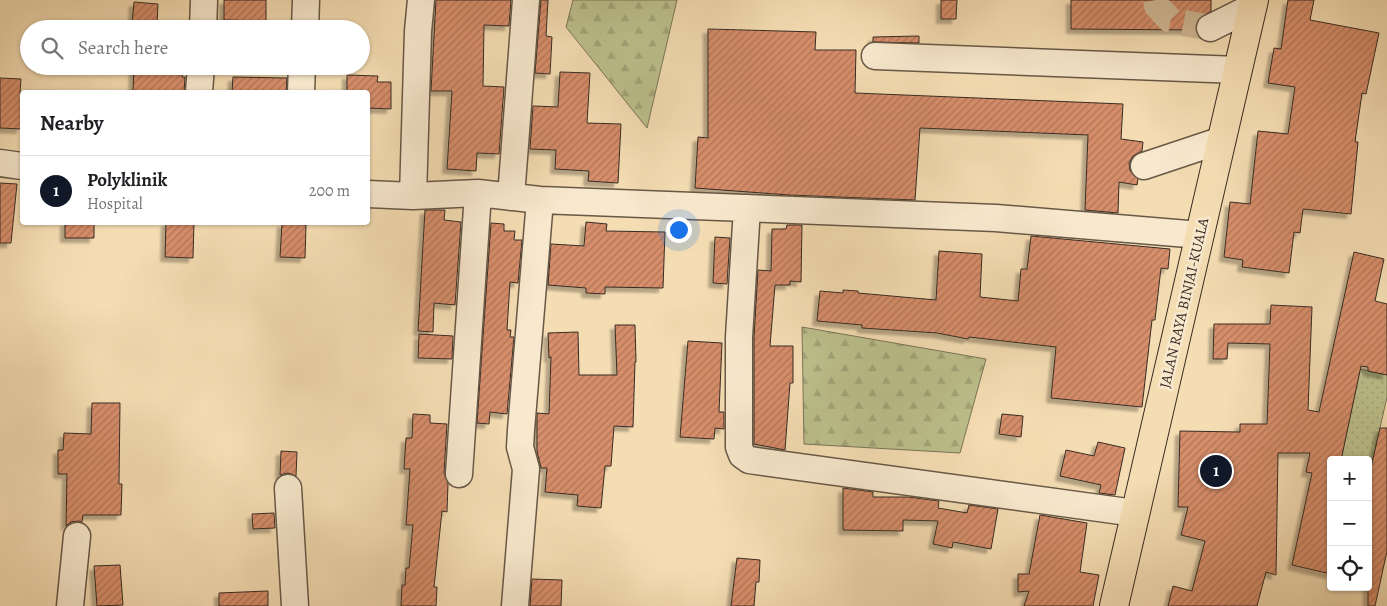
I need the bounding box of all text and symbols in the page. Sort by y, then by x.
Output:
search box [20,20,370,75]
icon: search [38,34,66,62]
text: Search here [78,35,168,61]
text: Nearby [40,109,103,137]
text: Polyklinik [87,167,167,193]
text: 1 [53,180,59,202]
text: 200 m [309,180,350,202]
text: Hospital [87,193,143,215]
street label: JALAN RAYA BINJAI-KUALA [1155,216,1213,390]
your location [666,217,692,243]
pin: 1 [1200,452,1232,490]
map controls [1327,456,1372,591]
button: + [1327,456,1372,501]
button: − [1327,501,1372,546]
button: locate [1327,546,1372,591]

